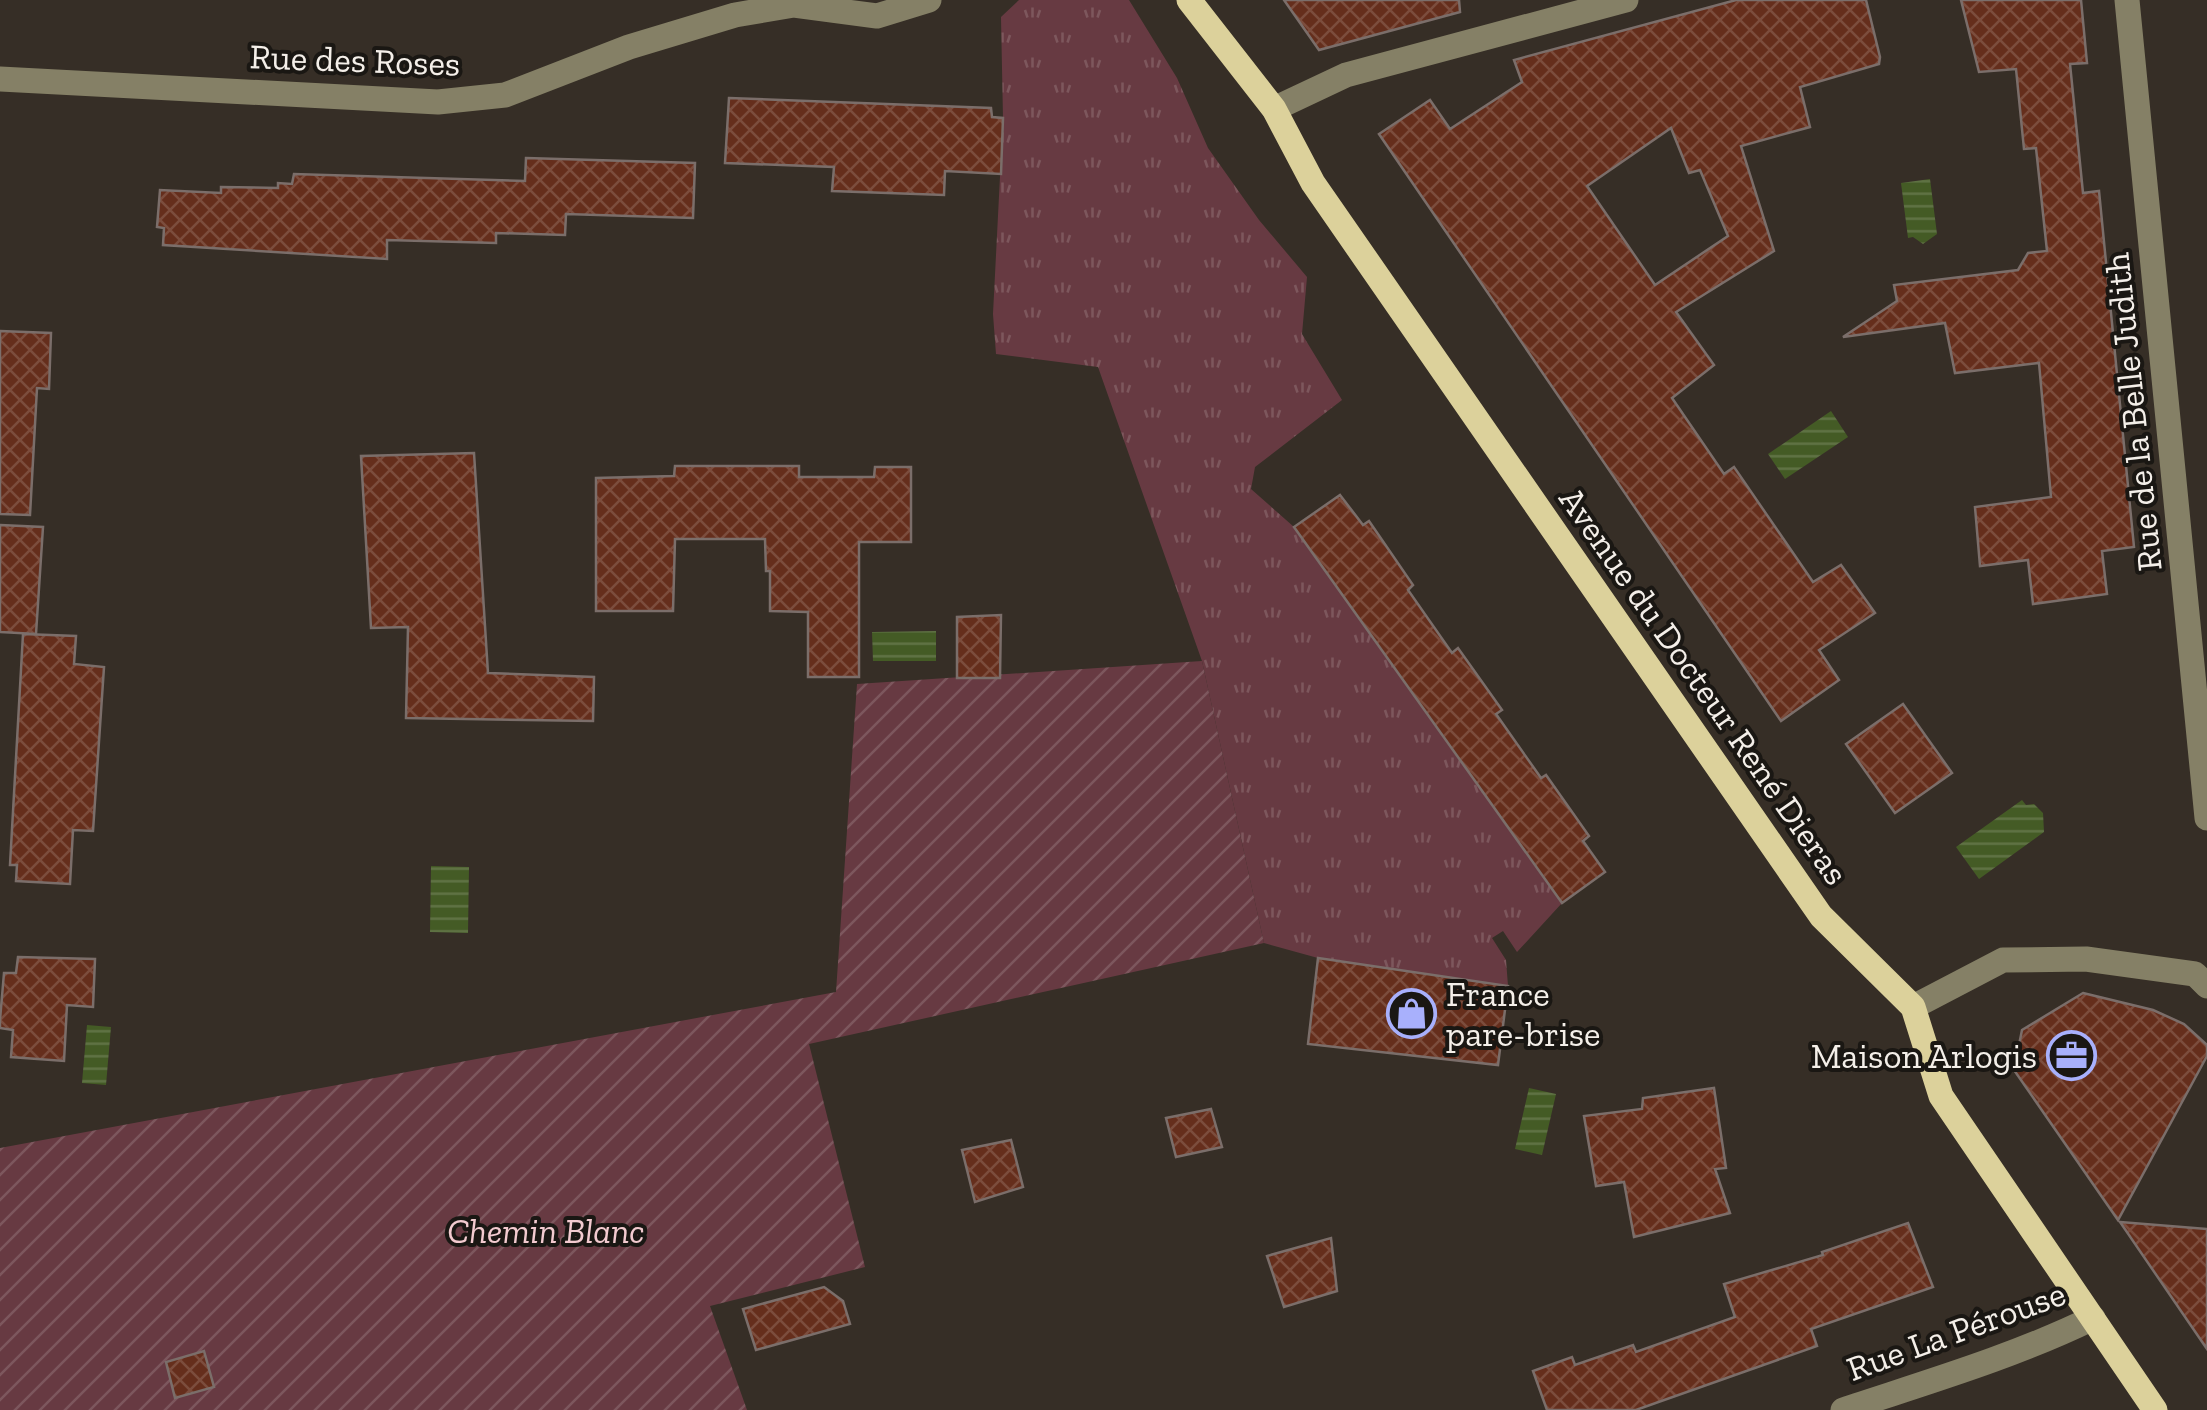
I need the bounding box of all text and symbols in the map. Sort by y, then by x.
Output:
street label: Rue des Roses [249,35,461,85]
street label: Rue de la Belle Judith [2095,250,2171,573]
street label: Avenue du Docteur René Dieras [1550,479,1858,893]
place label: France pare-brise [1446,973,1600,1055]
shop icon: France pare-brise [1385,988,1437,1040]
office icon: Maison Arlogis [2046,1030,2098,1082]
place label: Maison Arlogis [1811,1035,2037,1077]
park label: Chemin Blanc [447,1210,645,1252]
street label: Rue La Pérouse [1841,1272,2071,1390]

